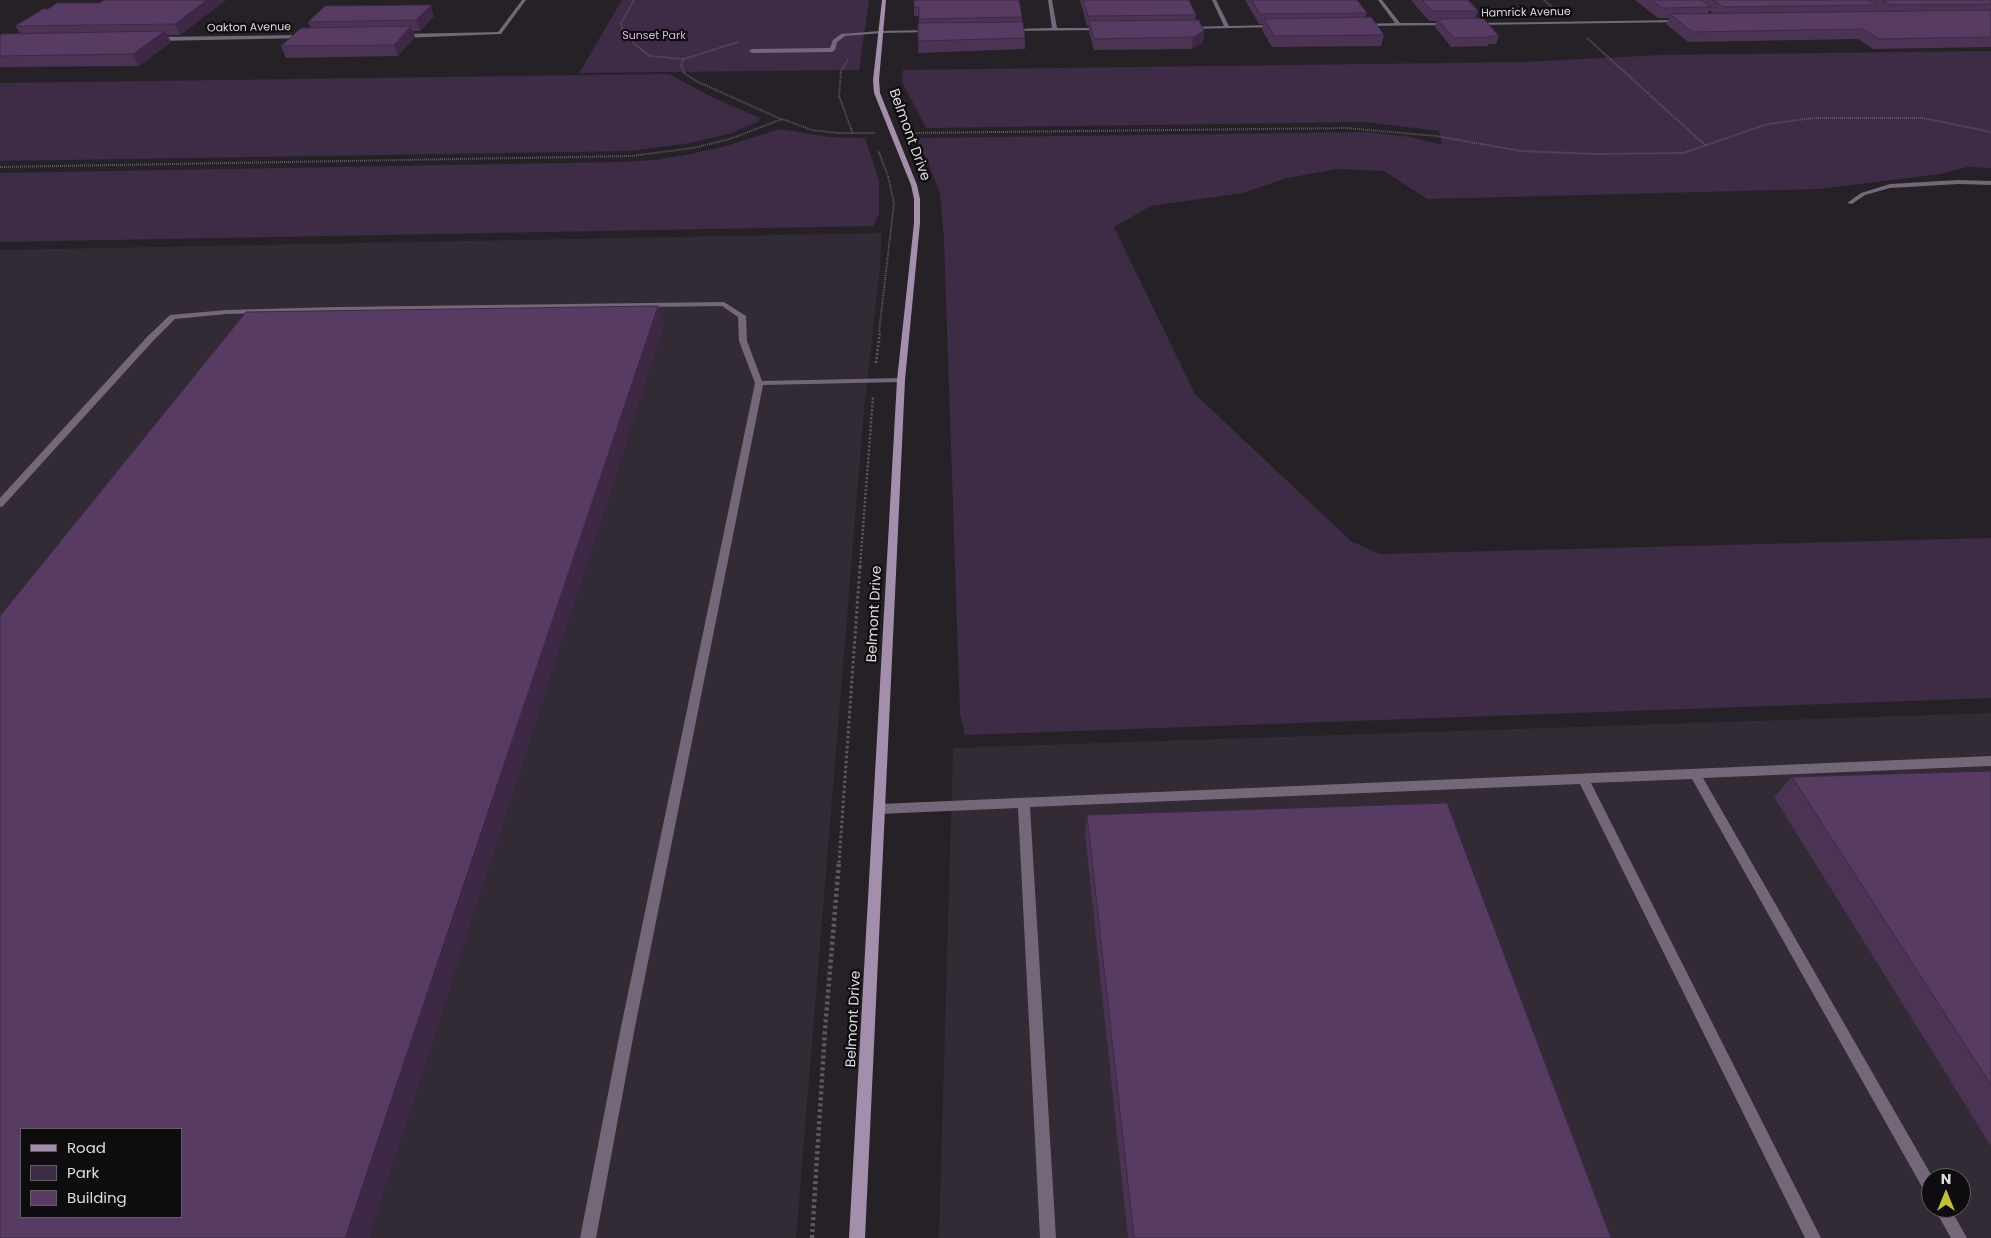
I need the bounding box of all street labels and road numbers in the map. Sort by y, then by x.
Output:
street label: Hamrick Avenue [1481,6,1571,20]
street label: Oakton Avenue [207,21,291,35]
street label: Belmont Drive [885,87,933,183]
street label: Belmont Drive [864,565,886,663]
street label: Belmont Drive [843,970,865,1068]

